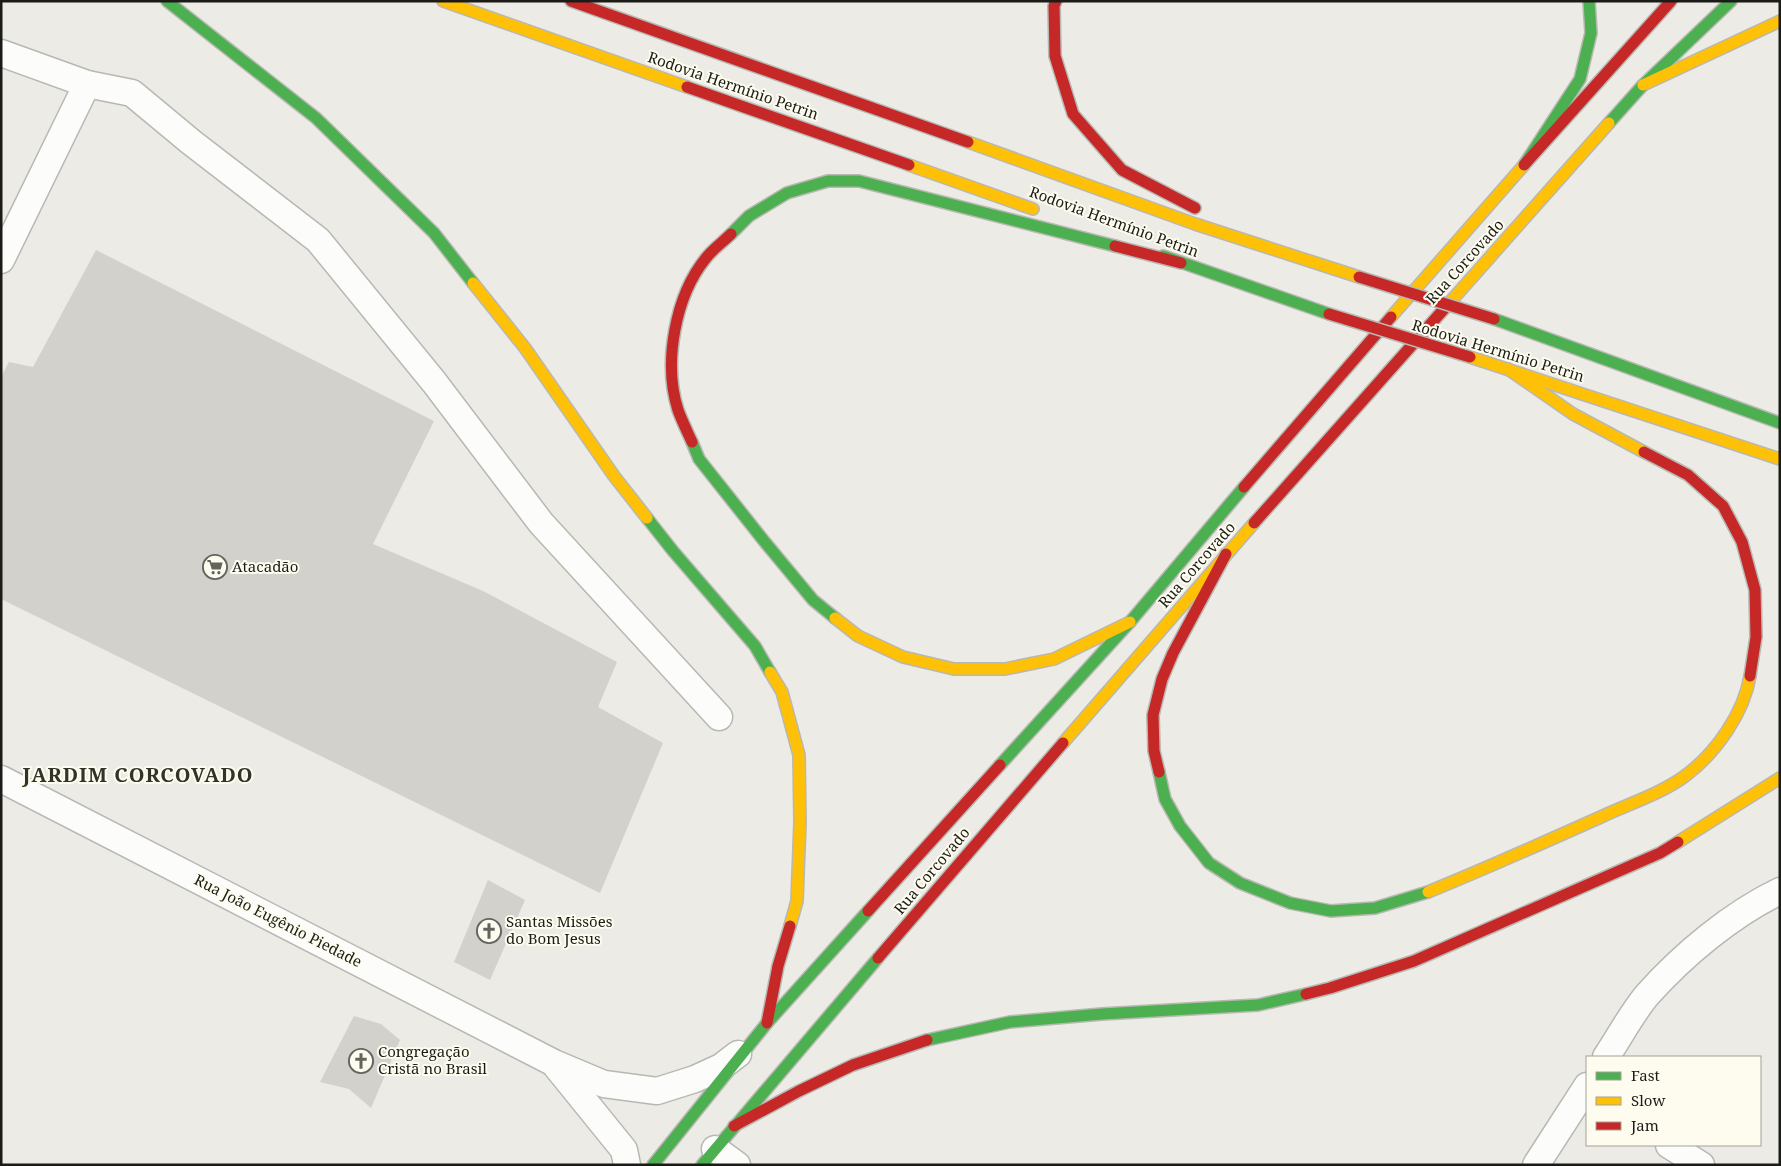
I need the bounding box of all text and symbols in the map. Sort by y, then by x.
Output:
street label: Rodovia Hermínio Petrin [645,46,822,124]
street label: Rodovia Hermínio Petrin [1027,181,1202,261]
street label: Rua Corcovado [1421,215,1508,308]
street label: Rodovia Hermínio Petrin [1410,314,1587,386]
street label: Rua Corcovado [1153,517,1239,612]
supermarket icon: Atacadão [202,554,228,580]
place label: Atacadão [232,556,298,576]
district label: JARDIM CORCOVADO [22,761,254,788]
street label: Rua Corcovado [889,823,973,918]
street label: Rua João Eugênio Piedade [191,869,366,971]
place label: Santas Missões do Bom Jesus [506,911,613,948]
church icon: Santas Missões do Bom Jesus [476,918,502,944]
place label: Congregação Cristã no Brasil [378,1041,487,1078]
church icon: Congregação Cristã no Brasil [348,1048,374,1074]
legend [1586,1056,1761,1146]
text: Fast [1631,1065,1660,1085]
text: Slow [1631,1090,1665,1110]
text: Jam [1630,1115,1659,1135]

